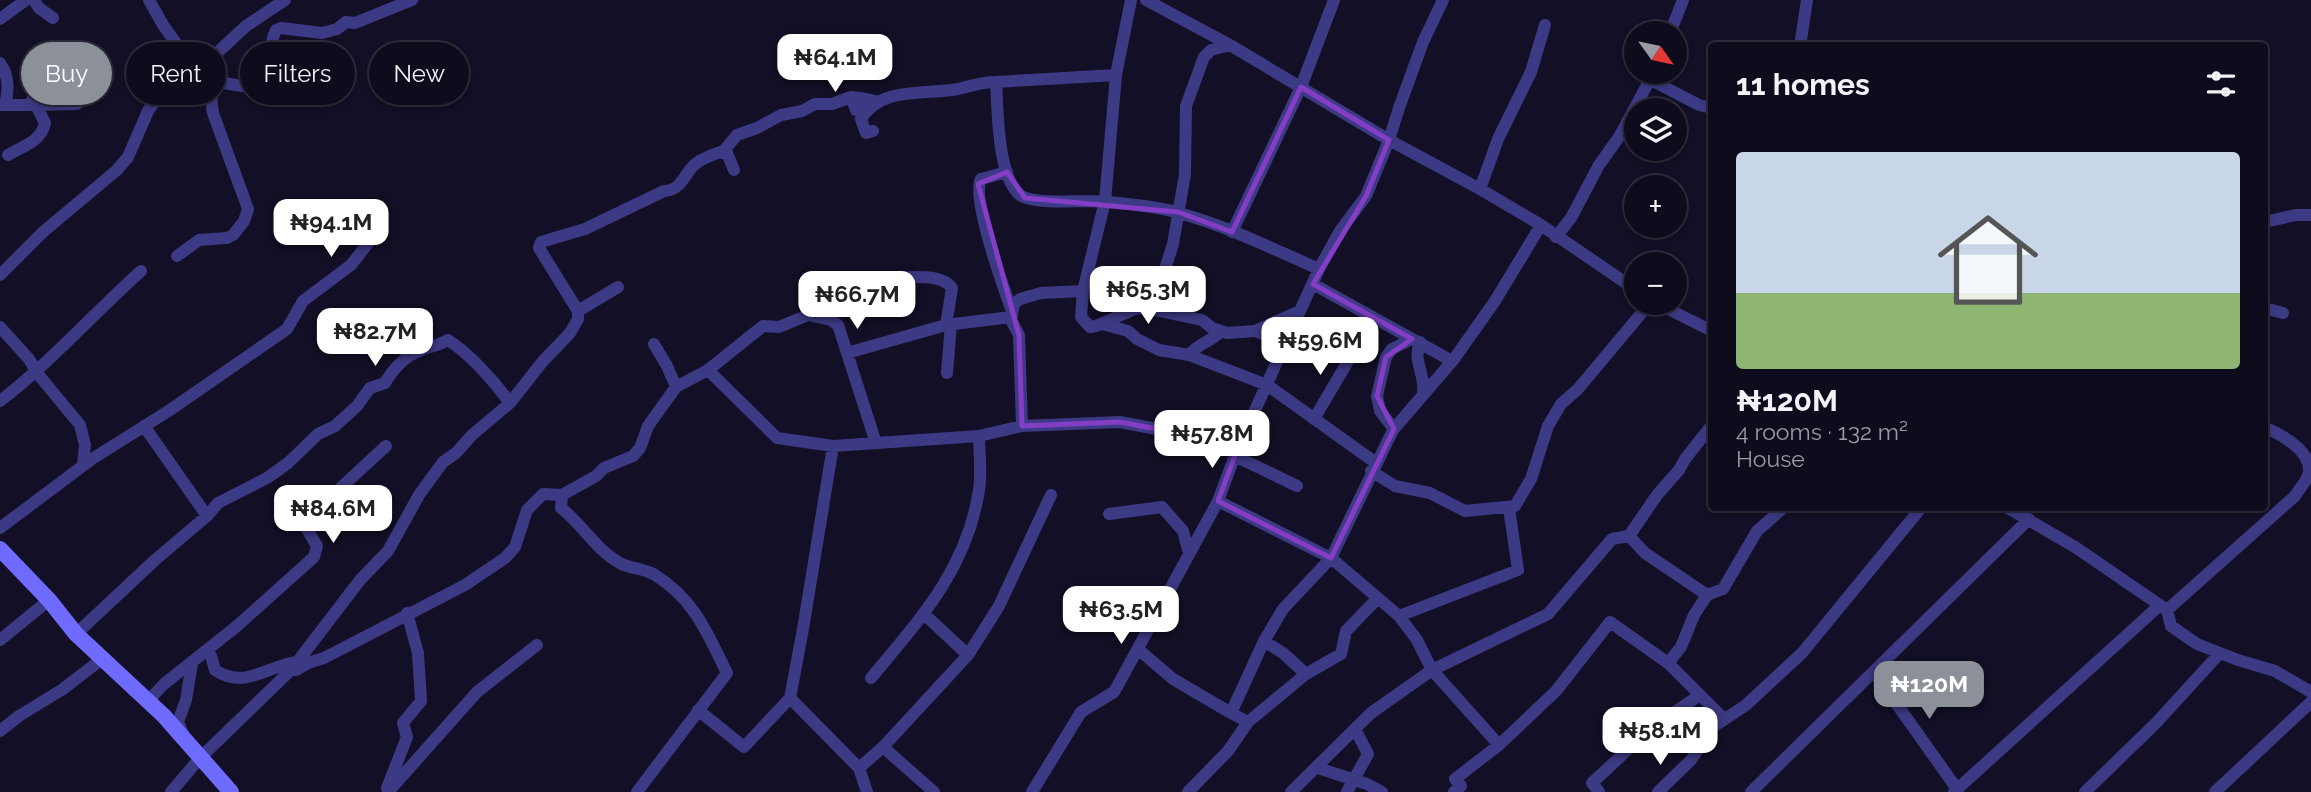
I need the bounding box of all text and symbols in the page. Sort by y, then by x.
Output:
north arrow [1624,21,1687,84]
map controls [1624,21,1687,315]
pin: ₦64.1M [778,34,892,94]
chip: Buy [21,42,112,105]
chip: Rent [126,42,226,105]
chip: Filters [240,42,355,105]
chip: New [369,42,469,105]
text: ₦64.1M [793,43,877,70]
icon: filters [2202,65,2240,103]
text: 11 homes [1736,67,1870,102]
button: layers [1624,98,1687,161]
button: + [1624,175,1687,238]
icon: home [1925,197,2051,323]
pin: ₦94.1M [274,200,388,259]
text: ₦94.1M [290,208,372,235]
button: − [1624,252,1687,315]
pin: ₦65.3M [1091,266,1205,326]
pin: ₦66.7M [800,272,914,331]
text: ₦65.3M [1106,275,1190,302]
text: ₦66.7M [814,280,900,307]
pin: ₦82.7M [318,308,432,368]
text: ₦82.7M [333,317,417,344]
pin: ₦59.6M [1263,318,1377,377]
text: ₦59.6M [1277,326,1363,353]
text: ₦120M [1736,383,1838,418]
pin: ₦57.8M [1155,410,1269,470]
text: 4 rooms · 132 m² [1736,418,1908,445]
text: ₦57.8M [1170,419,1254,446]
text: House [1736,445,1805,472]
pin: ₦84.6M [276,486,390,545]
text: ₦84.6M [290,494,376,521]
pin: ₦63.5M [1064,586,1178,646]
text: ₦63.5M [1079,595,1163,622]
pin: ₦120M [1880,662,1978,721]
text: ₦120M [1890,670,1968,697]
pin: ₦58.1M [1603,708,1717,767]
text: ₦58.1M [1619,716,1701,743]

